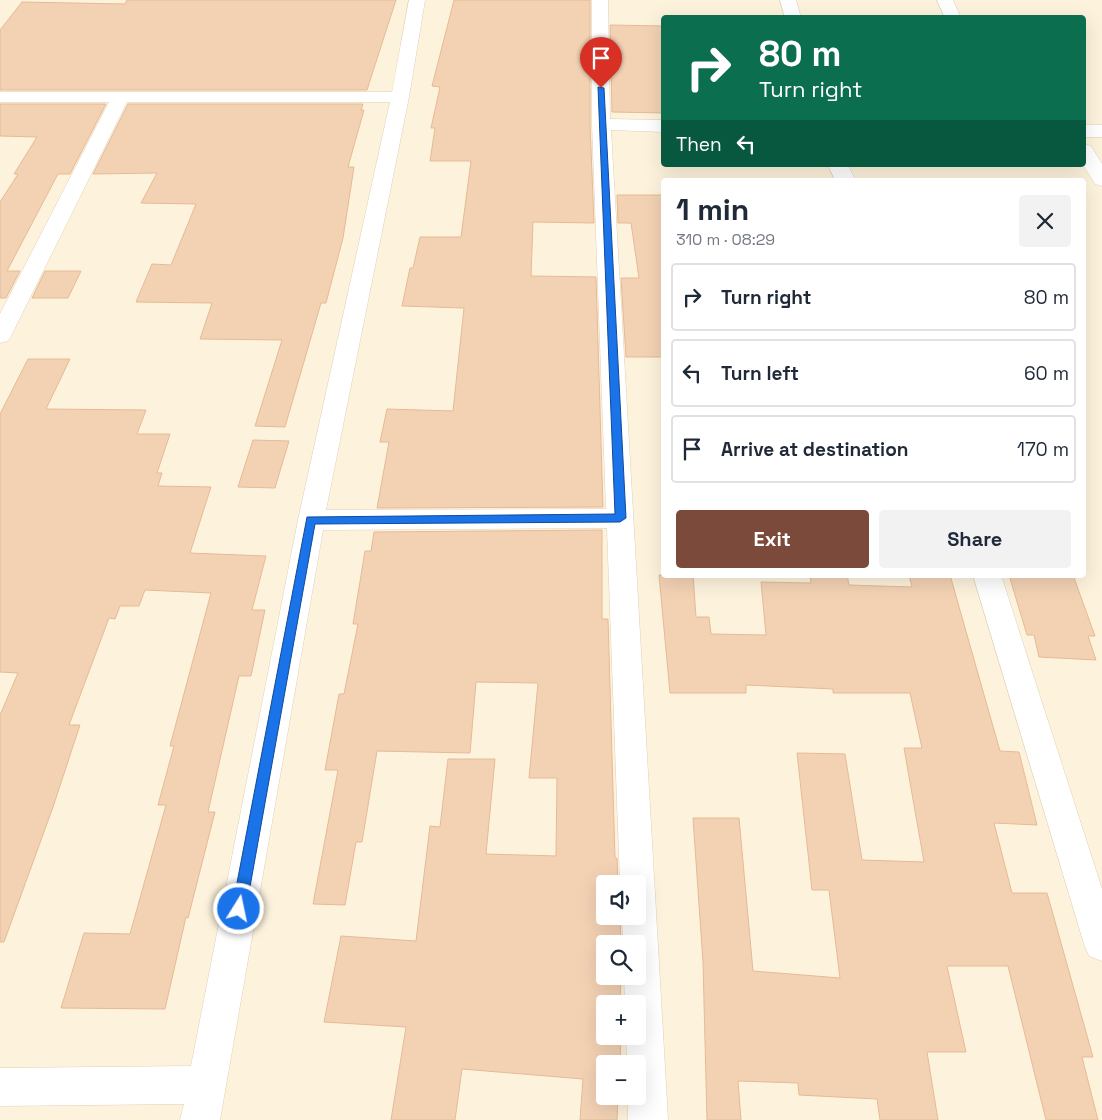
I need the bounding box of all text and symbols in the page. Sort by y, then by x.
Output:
text: 80 m [759,32,841,76]
icon: right [676,35,741,100]
pin [580,37,622,88]
icon: arrive [587,44,615,72]
text: Turn right [759,75,862,103]
icon: left [732,130,760,158]
text: Then [676,132,722,157]
text: 1 min [676,190,749,229]
button: close [1019,195,1071,247]
text: 310 m · 08:29 [676,229,775,250]
icon: right [678,283,706,311]
text: Turn right [721,285,811,310]
text: 80 m [1024,285,1069,310]
icon: left [678,359,706,387]
text: Turn left [721,361,799,386]
text: 60 m [1024,361,1069,386]
icon: arrive [678,435,706,463]
text: Arrive at destination [721,437,909,462]
text: 170 m [1017,437,1069,462]
button: Exit [676,510,869,568]
button: Share [879,510,1071,568]
map controls [596,875,646,1105]
button: sound [596,875,646,925]
position arrow [212,882,264,934]
button: search [596,935,646,985]
button: + [596,995,646,1045]
button: − [596,1055,646,1105]

